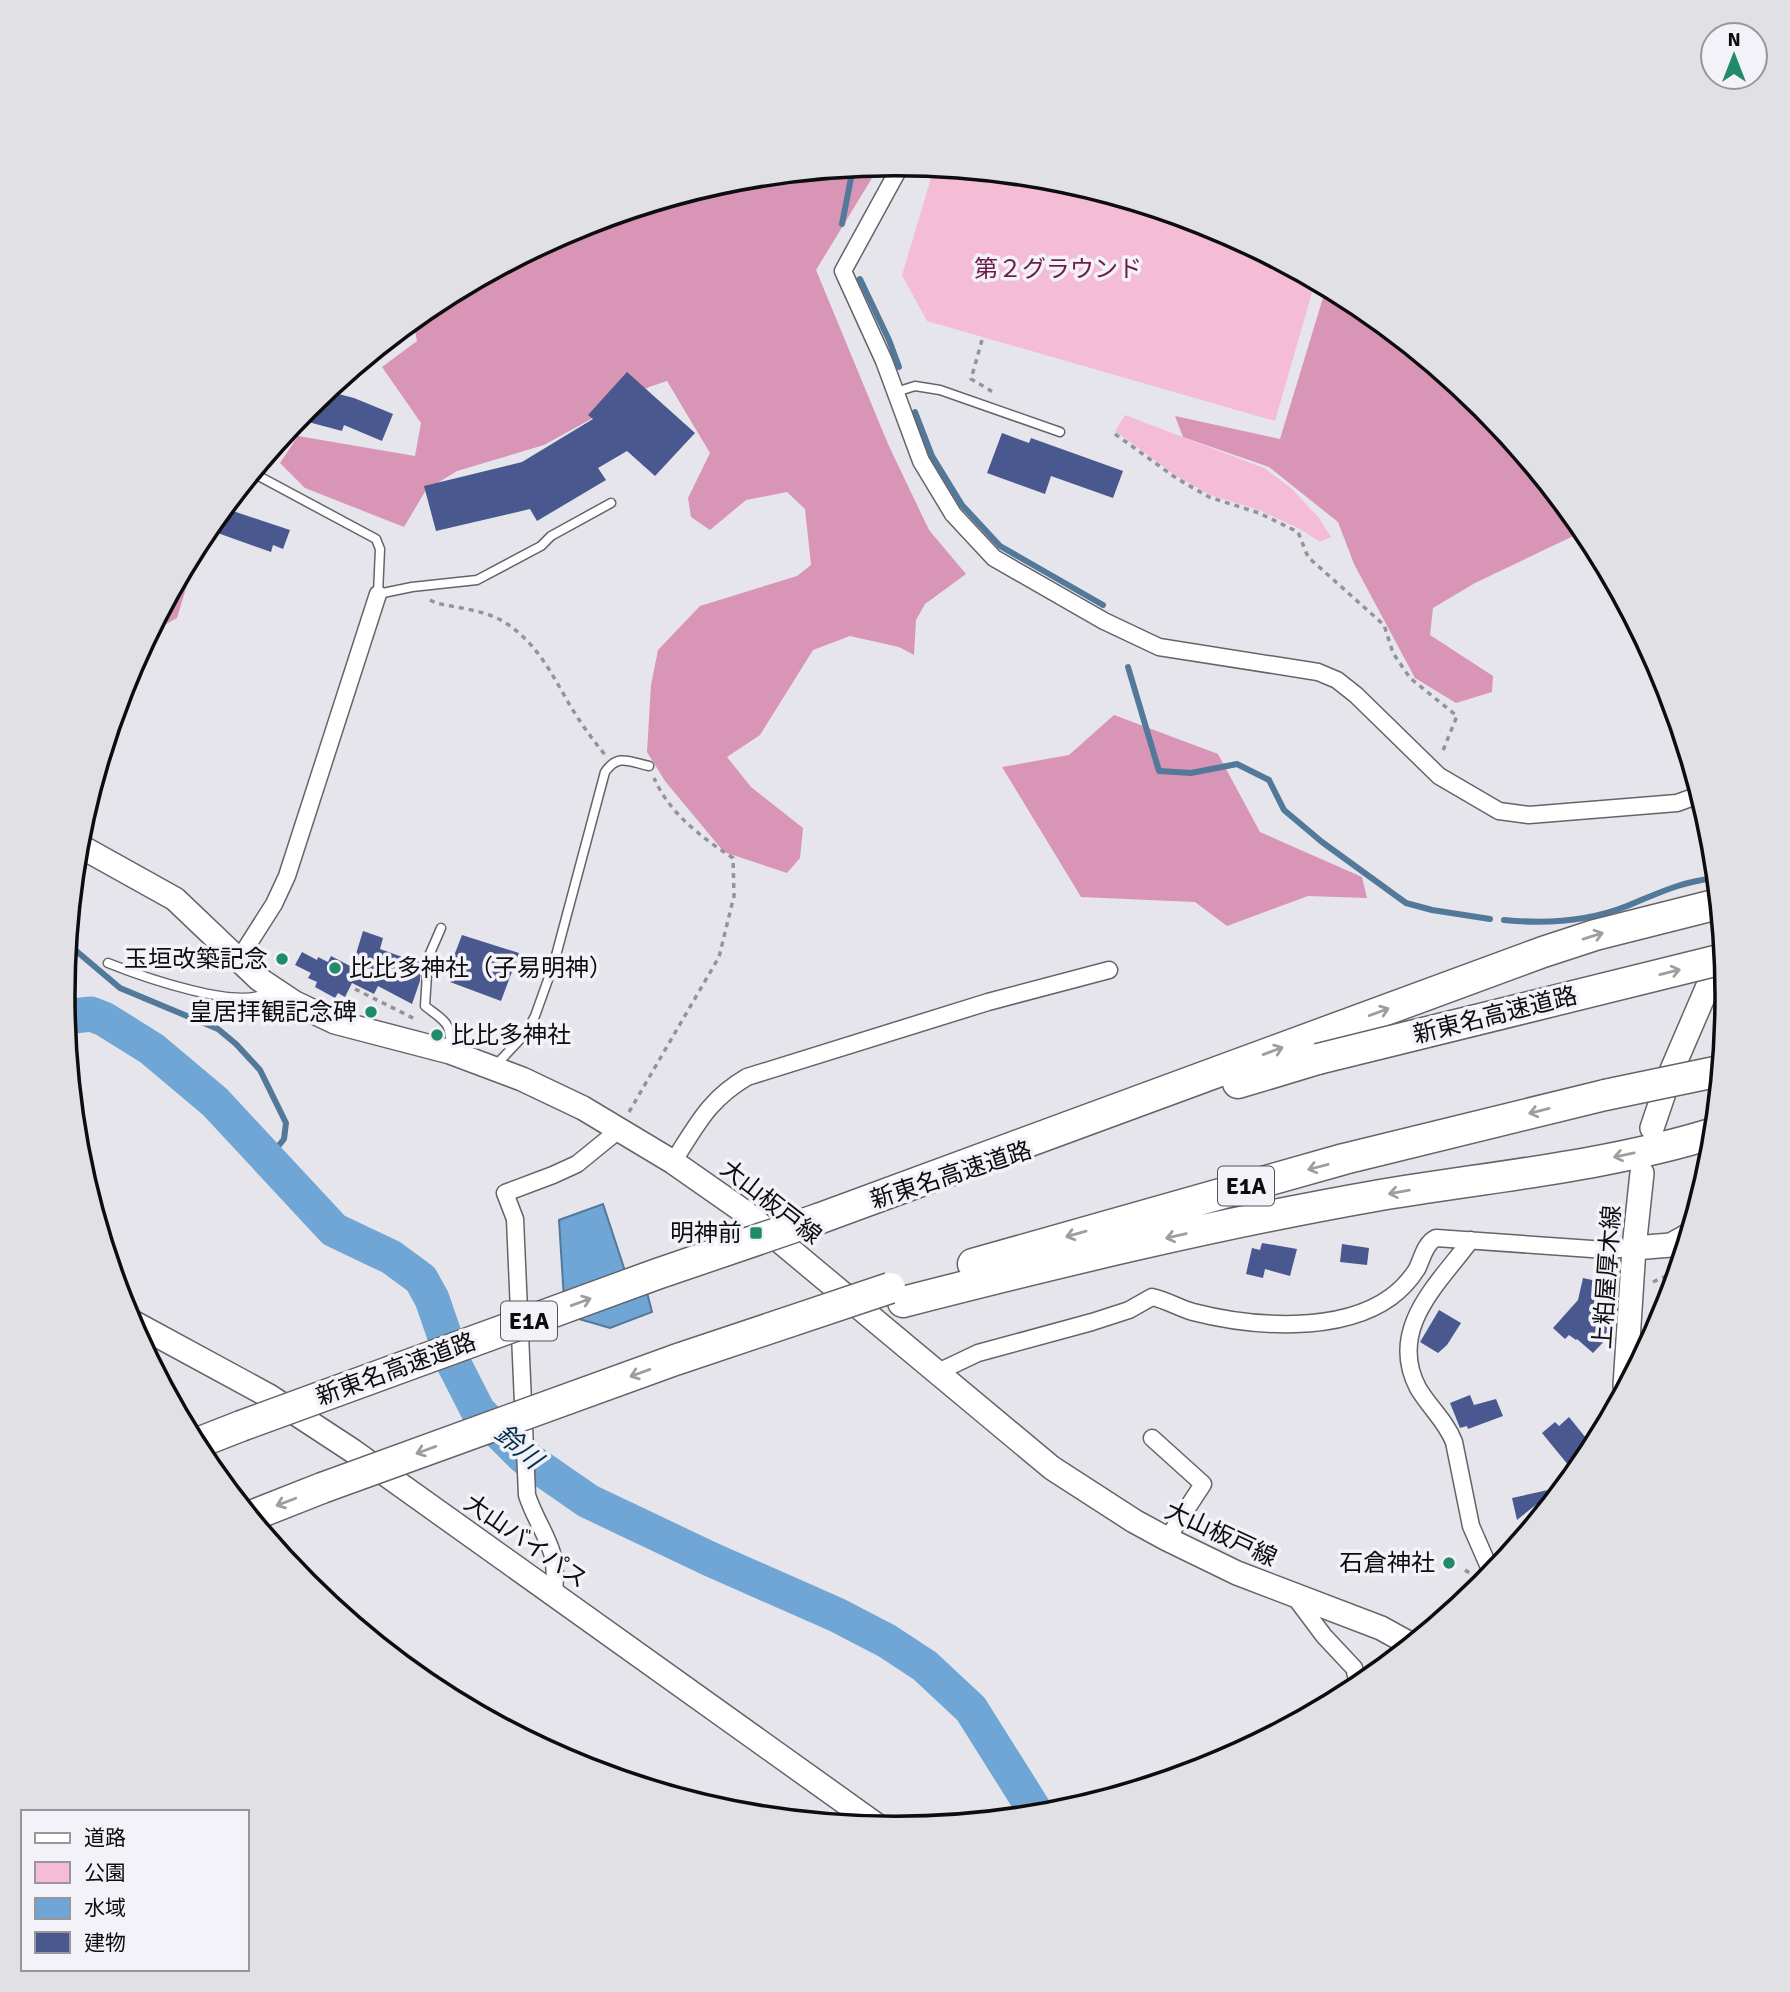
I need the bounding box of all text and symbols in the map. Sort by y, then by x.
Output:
north arrow [1699,21,1769,91]
text: N [1727,28,1741,52]
park label: 第２グラウンド [974,254,1142,284]
one-way arrow [1582,929,1604,942]
place label: 玉垣改築記念 [124,944,268,974]
marker: 玉垣改築記念 [274,951,290,967]
place label: 比比多神社（子易明神） [349,953,613,983]
marker: 比比多神社（子易明神） [327,960,343,976]
one-way arrow [1658,965,1681,978]
street label: 新東名高速道路 [1410,980,1580,1050]
place label: 皇居拝観記念碑 [189,997,357,1027]
marker: 皇居拝観記念碑 [363,1004,379,1020]
one-way arrow [1367,1005,1389,1017]
place label: 比比多神社 [451,1020,571,1050]
marker: 比比多神社 [429,1027,445,1043]
one-way arrow [1261,1044,1283,1056]
one-way arrow [1528,1105,1551,1118]
street label: 新東名高速道路 [866,1135,1036,1215]
one-way arrow [1613,1149,1636,1163]
street label: 大山板戸線 [714,1153,828,1251]
one-way arrow [1308,1161,1330,1174]
road number: E1A [1218,1166,1274,1205]
one-way arrow [1388,1186,1411,1199]
street label: 上粕屋厚木線 [1587,1204,1627,1350]
place label: 明神前 [670,1218,742,1248]
marker: 明神前 [748,1225,764,1241]
one-way arrow [1065,1229,1087,1242]
one-way arrow [1165,1230,1188,1243]
one-way arrow [570,1295,592,1307]
road number: E1A [501,1302,557,1340]
street label: 新東名高速道路 [312,1326,480,1412]
one-way arrow [629,1368,651,1380]
water label: 鈴川 [488,1418,550,1478]
one-way arrow [415,1445,437,1458]
street label: 大山バイパス [459,1488,593,1594]
street label: 大山板戸線 [1160,1495,1282,1573]
one-way arrow [276,1497,298,1510]
place label: 石倉神社 [1339,1548,1435,1578]
marker: 石倉神社 [1441,1555,1457,1571]
legend [21,1810,248,1971]
text: 道路 [84,1825,126,1851]
text: 公園 [84,1860,126,1886]
text: 水域 [84,1895,126,1921]
text: 建物 [84,1930,126,1956]

